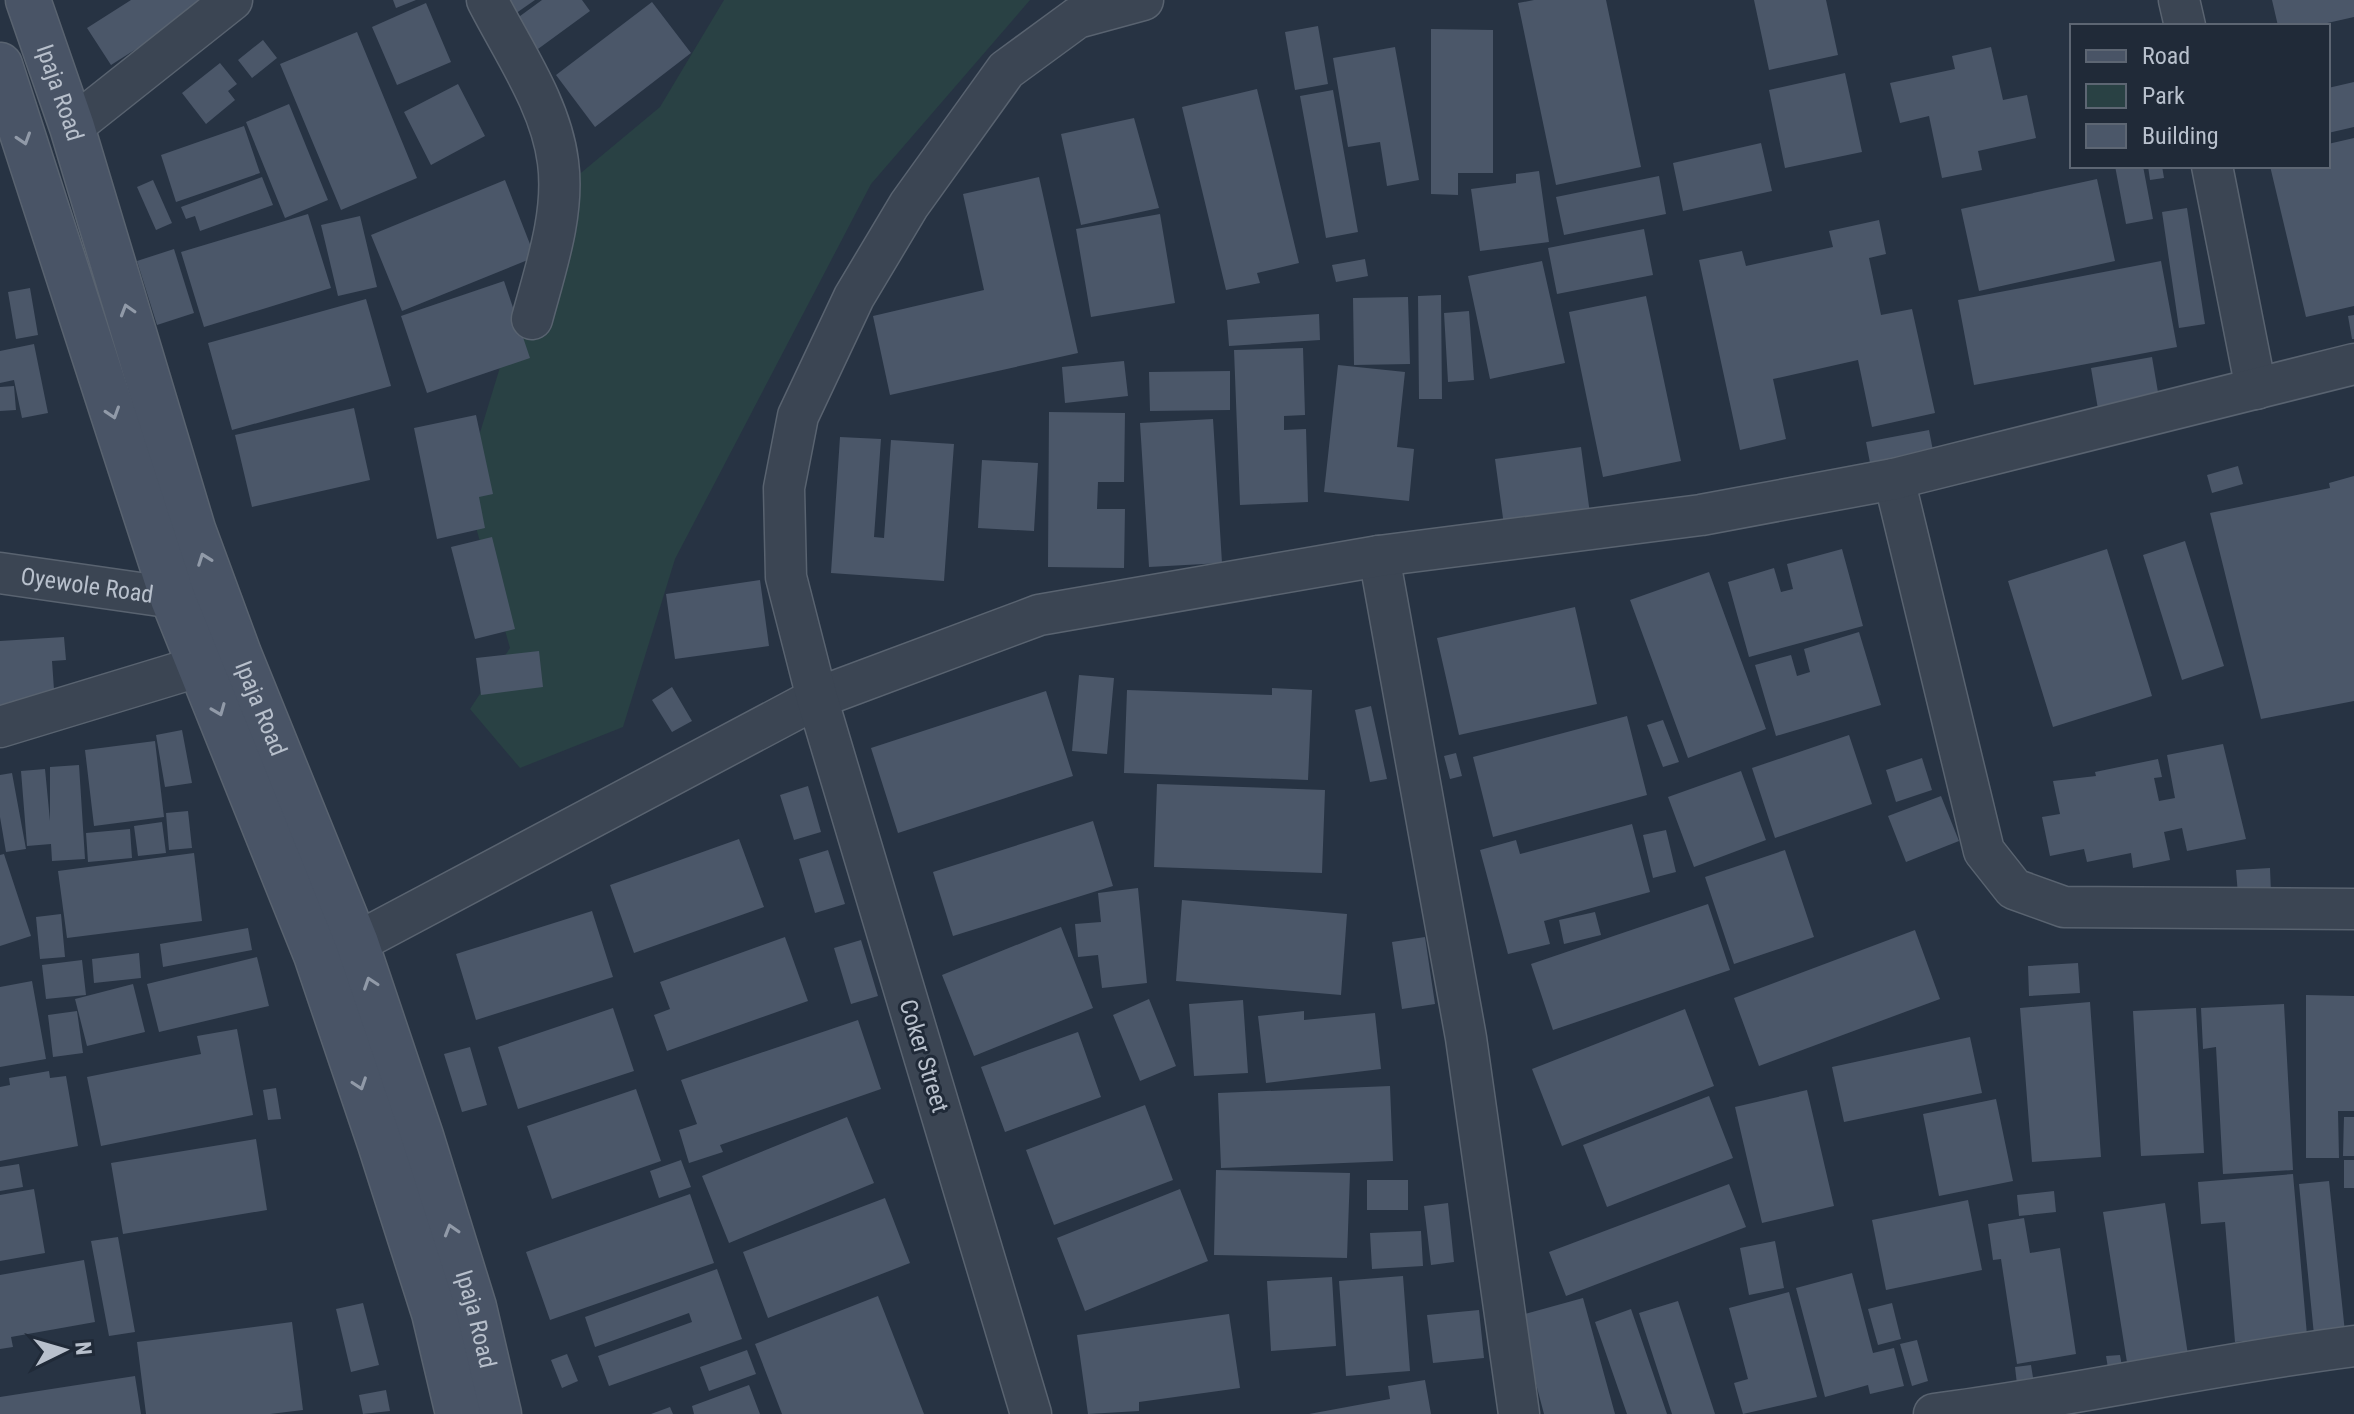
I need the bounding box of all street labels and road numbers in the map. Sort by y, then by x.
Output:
street label: Ipaja Road [30,41,89,144]
street label: Oyewole Road [19,562,155,609]
street label: Ipaja Road [229,657,293,760]
street label: Coker Street [894,996,954,1116]
street label: Ipaja Road [449,1267,502,1371]

